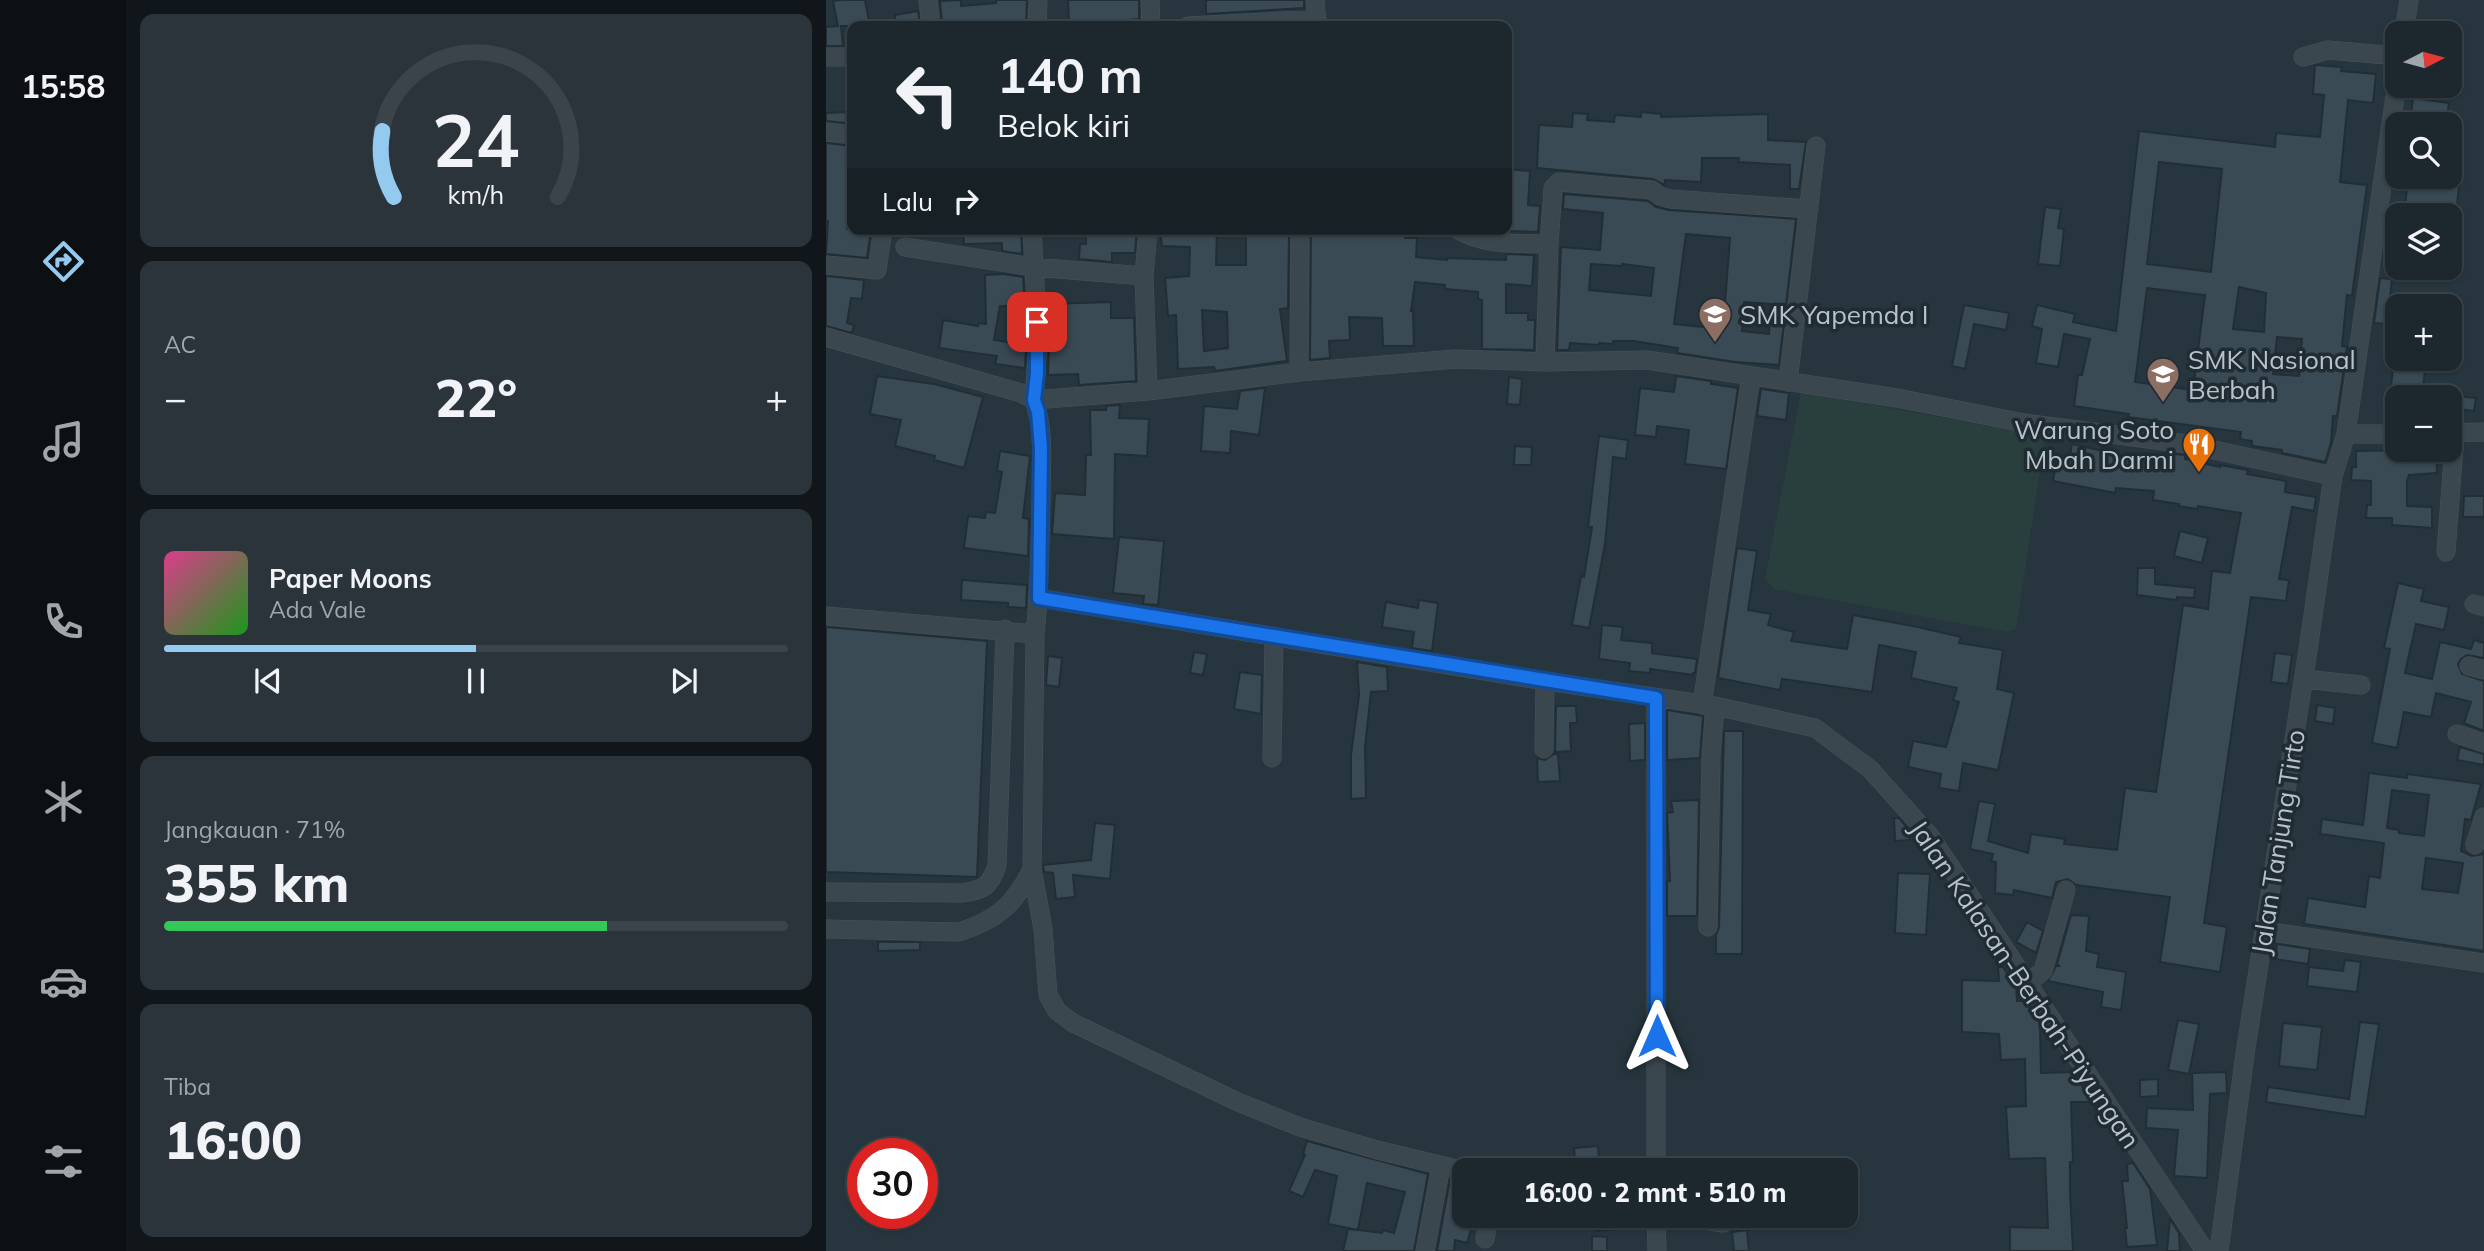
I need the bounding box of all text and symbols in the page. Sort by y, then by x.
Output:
north arrow [2385,21,2462,98]
map controls [2385,21,2462,462]
text: 140 m [997,44,1143,105]
icon: left [882,49,973,140]
text: 15:58 [21,66,105,106]
text: 24 [432,94,520,185]
text: Belok kiri [997,105,1130,145]
button: search [2385,112,2462,189]
text: km/h [448,179,504,210]
icon: right [947,182,985,220]
text: Lalu [882,185,933,218]
button: layers [2385,203,2462,280]
icon: directions [39,237,88,286]
pin [1007,292,1067,352]
button: + [2385,294,2462,371]
school or university icon: SMK Yapemda I [1696,295,1734,344]
place label: SMK Yapemda I [1740,298,1928,331]
icon: arrive [1018,303,1056,341]
text: AC [164,330,196,359]
place label: SMK Nasional Berbah [2188,343,2356,406]
school or university icon: SMK Nasional Berbah [2144,355,2182,404]
text: 22° [435,365,517,430]
text: − [164,374,187,422]
text: + [765,374,788,422]
button: − [2385,385,2462,462]
place label: Warung Soto Mbah Darmi [2014,413,2174,476]
icon: music [39,417,88,466]
restaurant icon: Warung Soto Mbah Darmi [2180,425,2218,474]
text: Paper Moons [269,562,432,595]
text: Ada Vale [269,595,366,624]
icon: phone [39,597,88,646]
icon: previous [249,662,287,700]
icon: pause [457,662,495,700]
icon: next [665,662,703,700]
street label: Jalan Tanjung Tirto [2244,727,2312,957]
icon: climate [39,777,88,826]
street label: Jalan Kalasan-Berbah-Piyungan [1903,813,2147,1155]
text: Jangkauan · 71% [164,815,345,844]
text: 355 km [164,850,349,915]
icon: car [39,957,88,1006]
position arrow [1620,999,1694,1073]
text: Tiba [164,1072,211,1101]
text: 16:00 [164,1107,302,1172]
icon: filters [39,1137,88,1186]
speed limit sign: 30 [847,1138,938,1229]
text: 16:00 · 2 mnt · 510 m [1524,1176,1786,1209]

